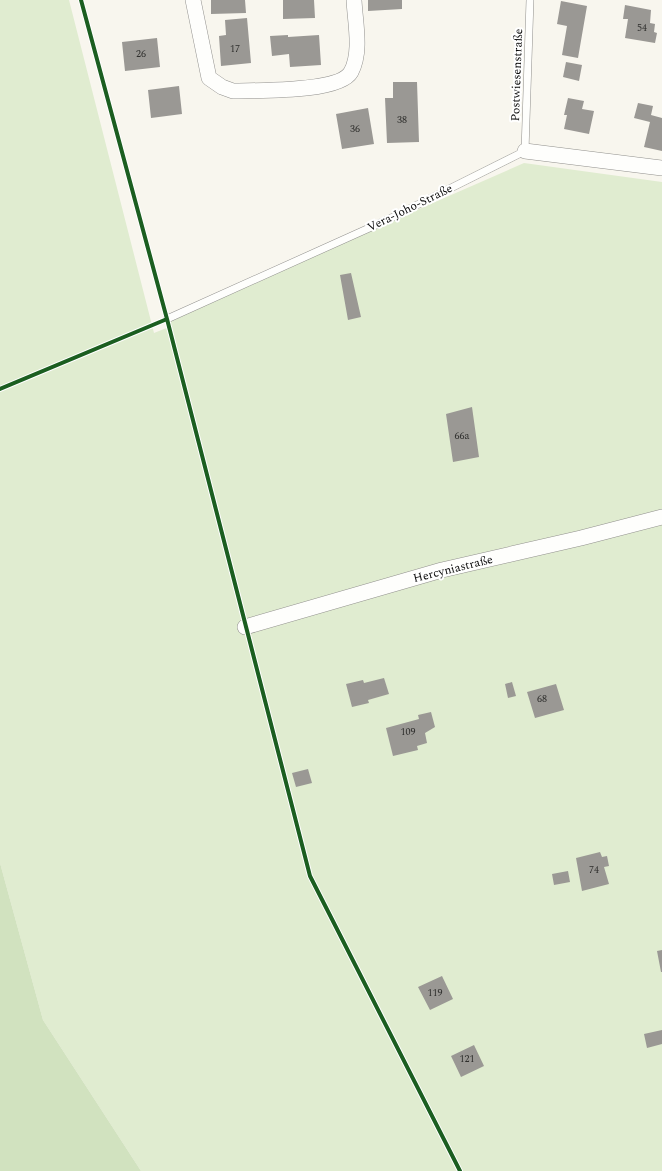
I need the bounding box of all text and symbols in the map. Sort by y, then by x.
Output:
house number: 54 [637,20,647,36]
street label: Postwiesenstraße [506,28,528,122]
house number: 17 [230,41,240,57]
house number: 26 [136,46,146,62]
house number: 38 [397,112,407,128]
house number: 36 [350,121,360,137]
street label: Vera-Joho-Straße [364,179,456,237]
house number: 66a [455,428,470,444]
street label: Hercyniastraße [411,550,495,588]
house number: 68 [537,691,547,707]
house number: 109 [401,724,416,740]
house number: 74 [589,862,599,878]
house number: 119 [428,985,443,1001]
house number: 121 [460,1051,475,1067]

